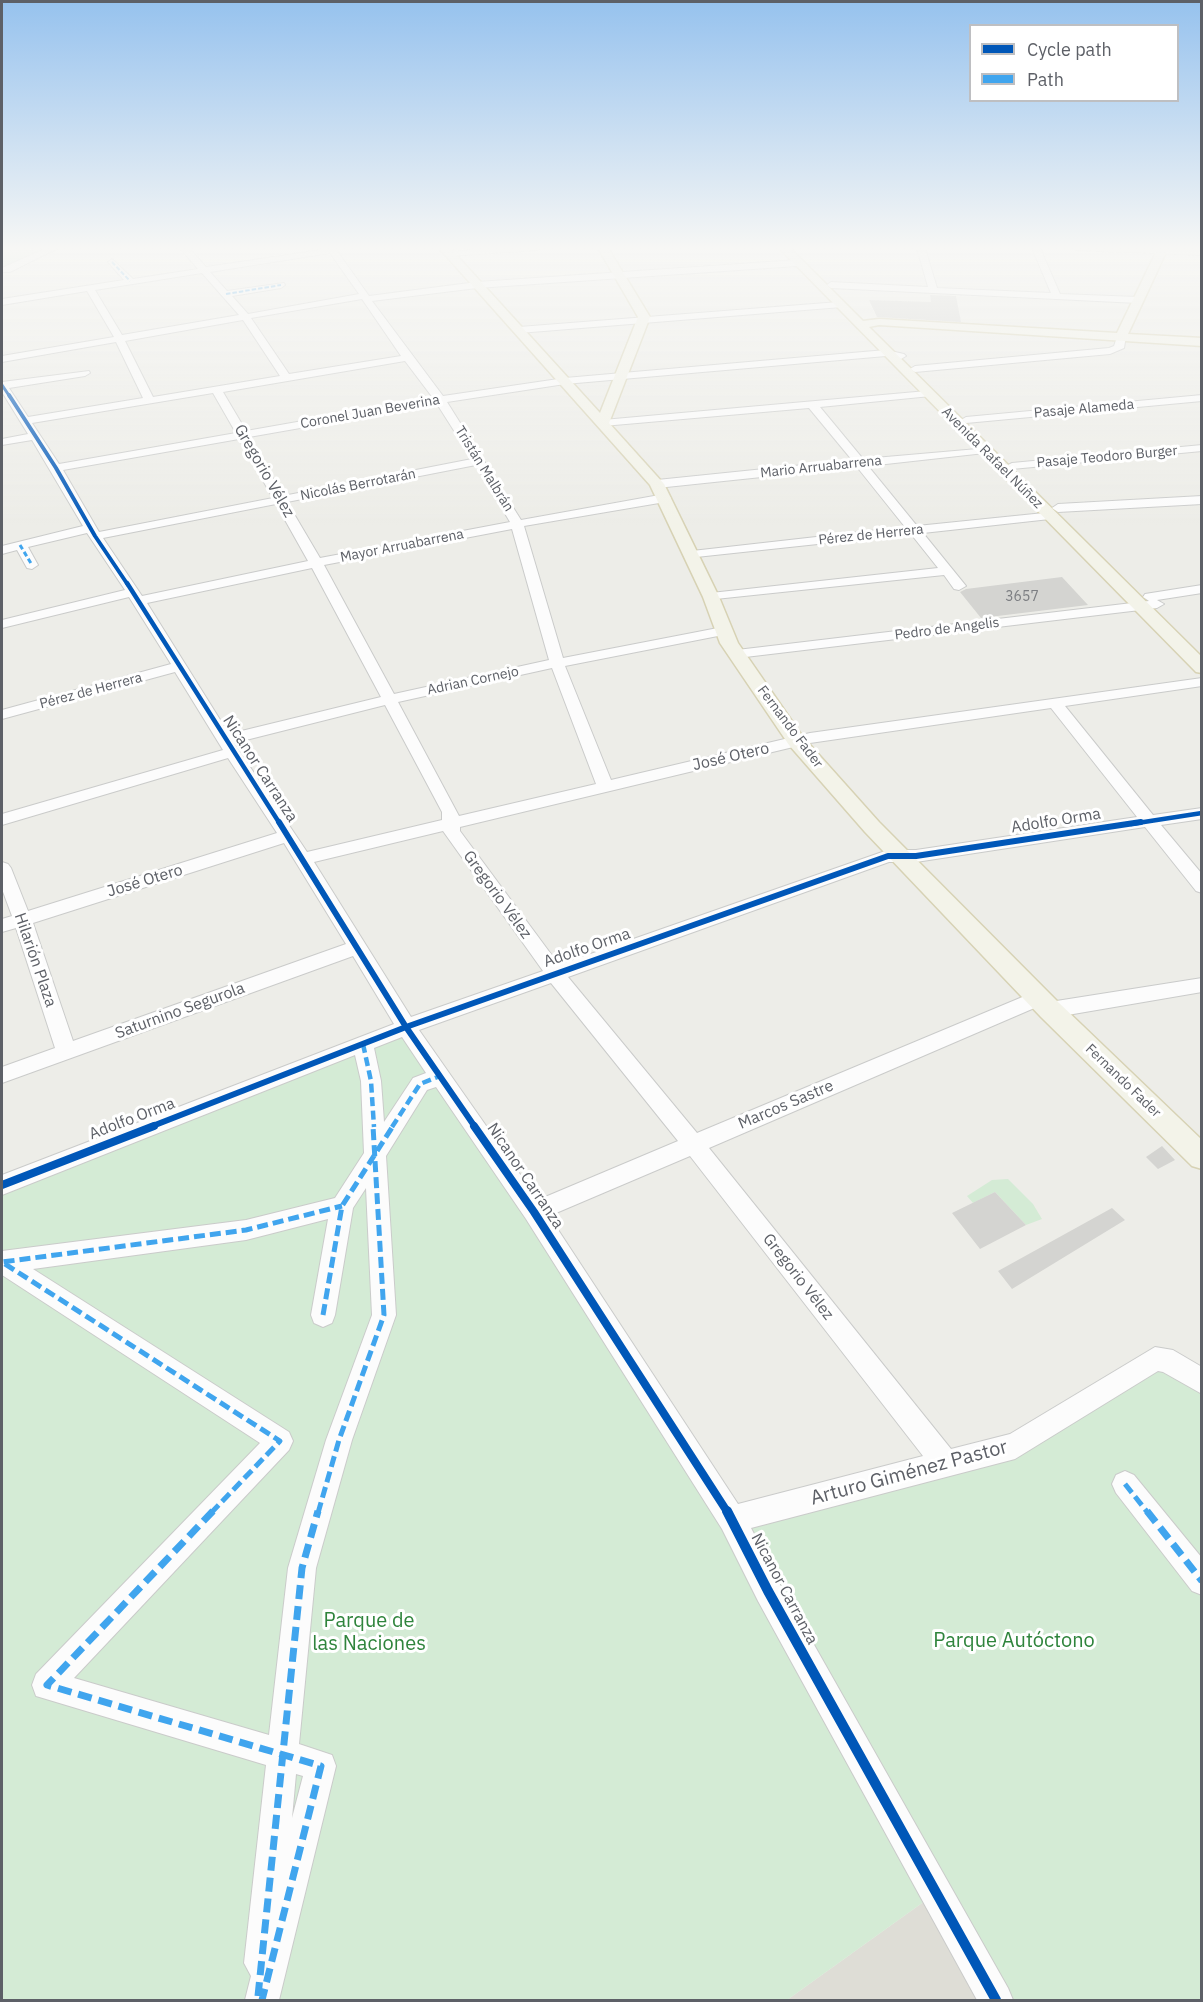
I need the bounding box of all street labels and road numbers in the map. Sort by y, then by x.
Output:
street label: Coronel Juan Beverina [299,391,441,433]
street label: Pasaje Alameda [1033,396,1135,422]
street label: Avenida Rafael Núñez [938,404,1046,512]
street label: Gregorio Vélez [230,421,298,521]
street label: Tristán Malbrán [451,423,517,515]
street label: Pasaje Teodoro Burger [1036,442,1178,472]
street label: Mario Arruabarrena [759,452,883,482]
street label: Nicolás Berrotarán [299,466,417,504]
street label: Pérez de Herrera [818,521,924,549]
street label: Mayor Arruabarrena [339,526,465,566]
street label: Pedro de Angelis [894,614,1000,644]
street label: Adrian Cornejo [426,663,520,699]
street label: Pérez de Herrera [38,669,144,713]
street label: Fernando Fader [754,683,826,771]
street label: Nicanor Carranza [218,712,302,826]
street label: José Otero [691,739,771,775]
street label: Adolfo Orma [1010,804,1102,838]
street label: Gregorio Vélez [459,847,535,943]
street label: José Otero [105,860,185,902]
street label: Hilarión Plaza [10,910,60,1010]
street label: Adolfo Orma [541,924,633,972]
street label: Saturnino Segurola [113,979,247,1043]
street label: Fernando Fader [1082,1041,1164,1121]
street label: Marcos Sastre [736,1076,836,1134]
street label: Adolfo Orma [86,1094,178,1144]
street label: Nicanor Carranza [483,1119,567,1233]
street label: Gregorio Vélez [758,1230,838,1324]
street label: Arturo Giménez Pastor [808,1435,1010,1511]
street label: Nicanor Carranza [747,1530,821,1648]

